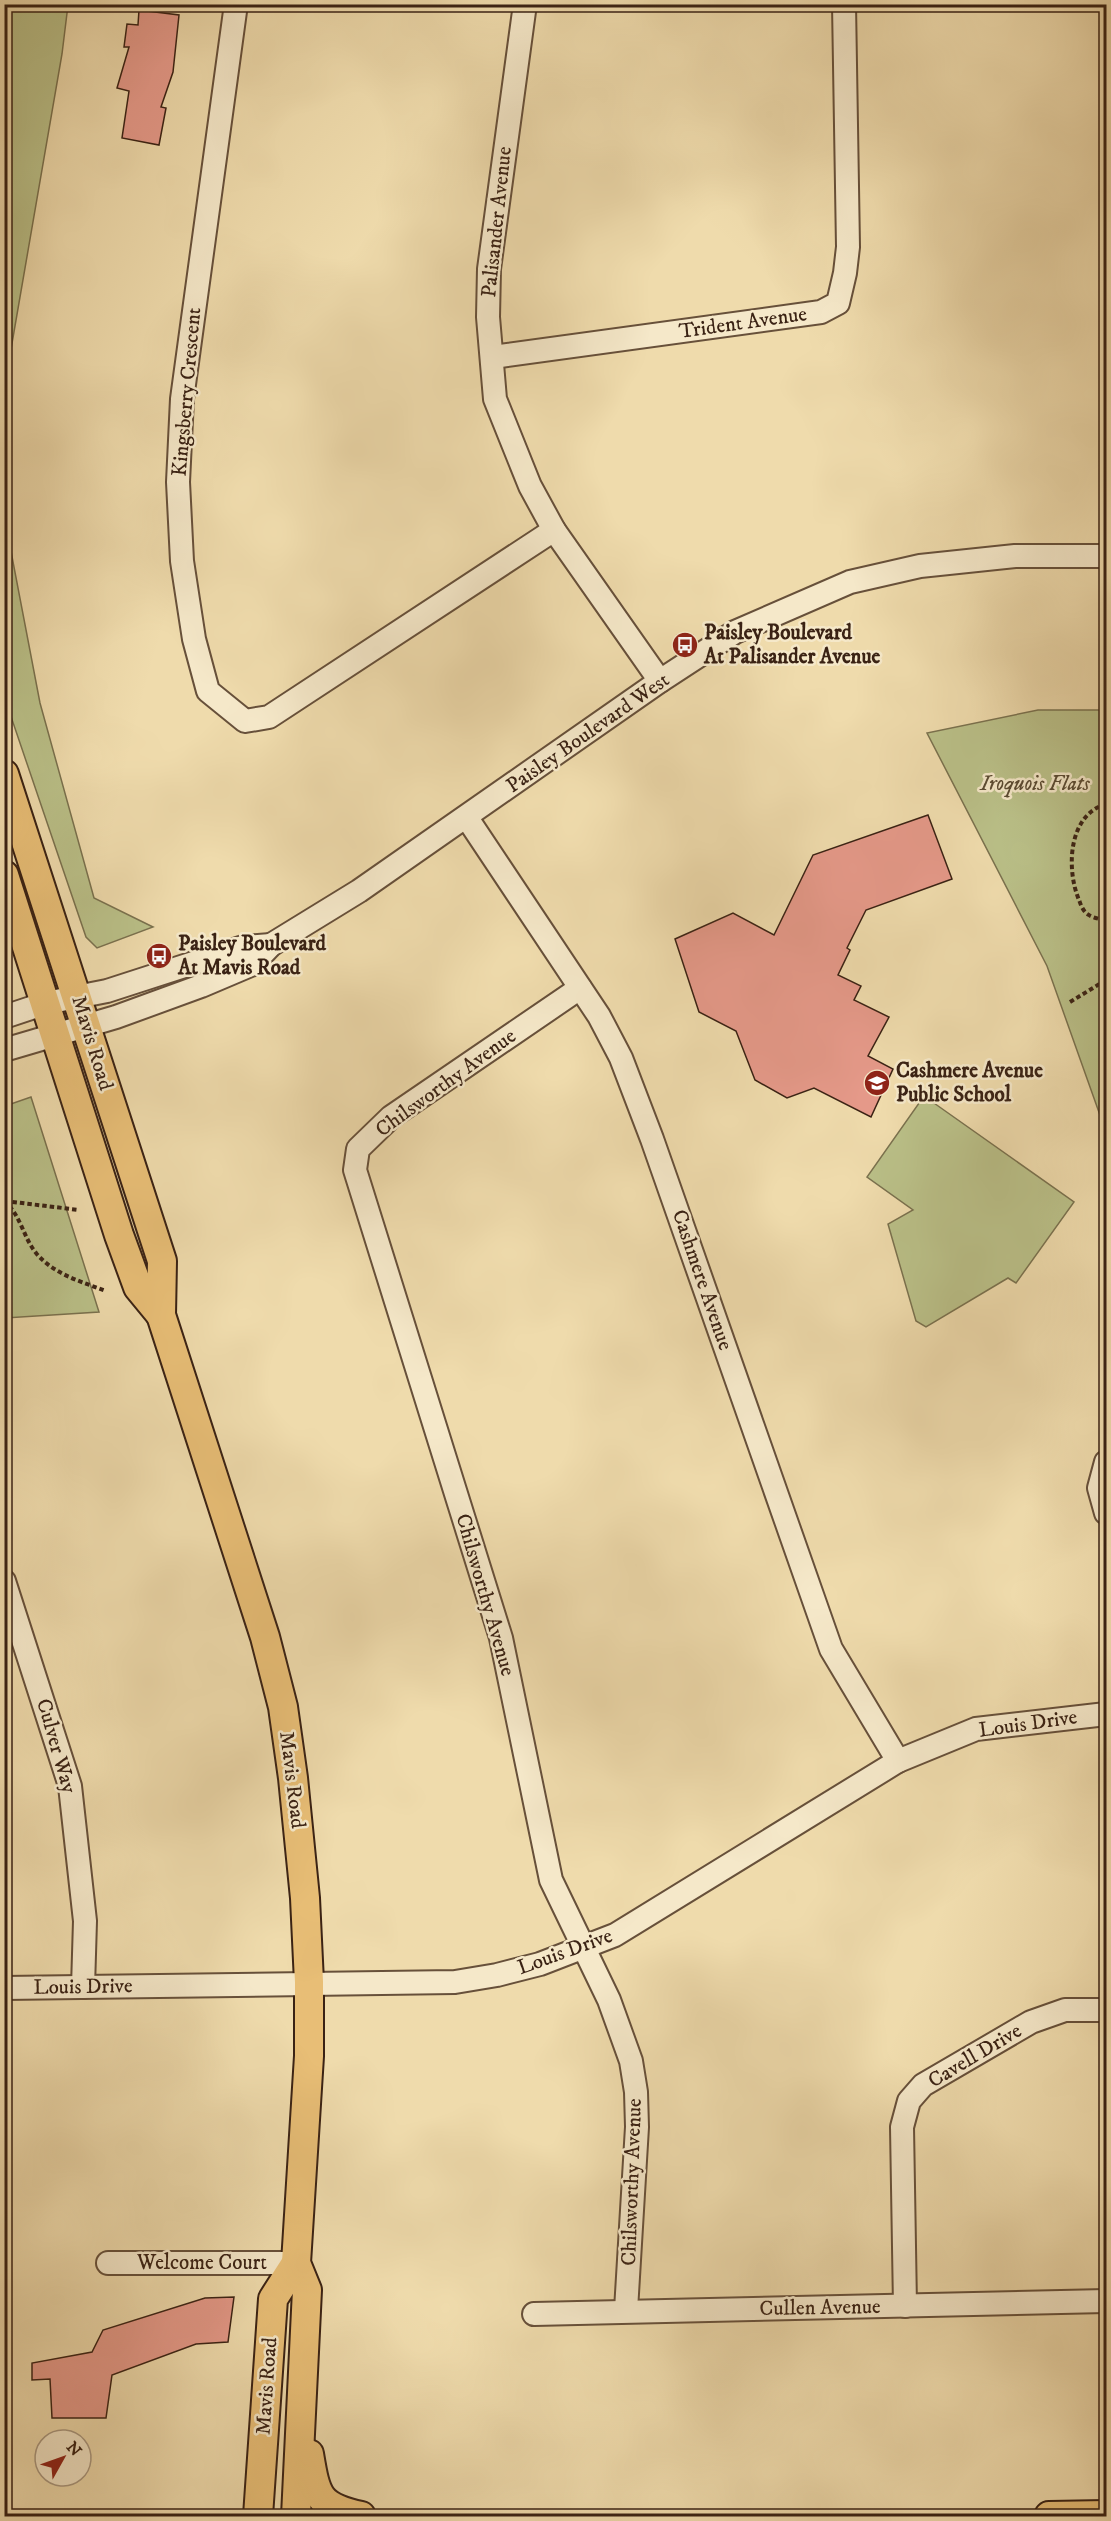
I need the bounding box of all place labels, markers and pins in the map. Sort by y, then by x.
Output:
place label: Paisley Boulevard At Palisander Avenue [703,620,881,670]
bus stop icon: Paisley Boulevard At Palisander Avenue [670,630,700,660]
place label: Paisley Boulevard At Mavis Road [177,931,326,981]
bus stop icon: Paisley Boulevard At Mavis Road [144,941,174,971]
place label: Cashmere Avenue Public School [896,1058,1043,1108]
school or university icon: Cashmere Avenue Public School [862,1068,892,1098]

